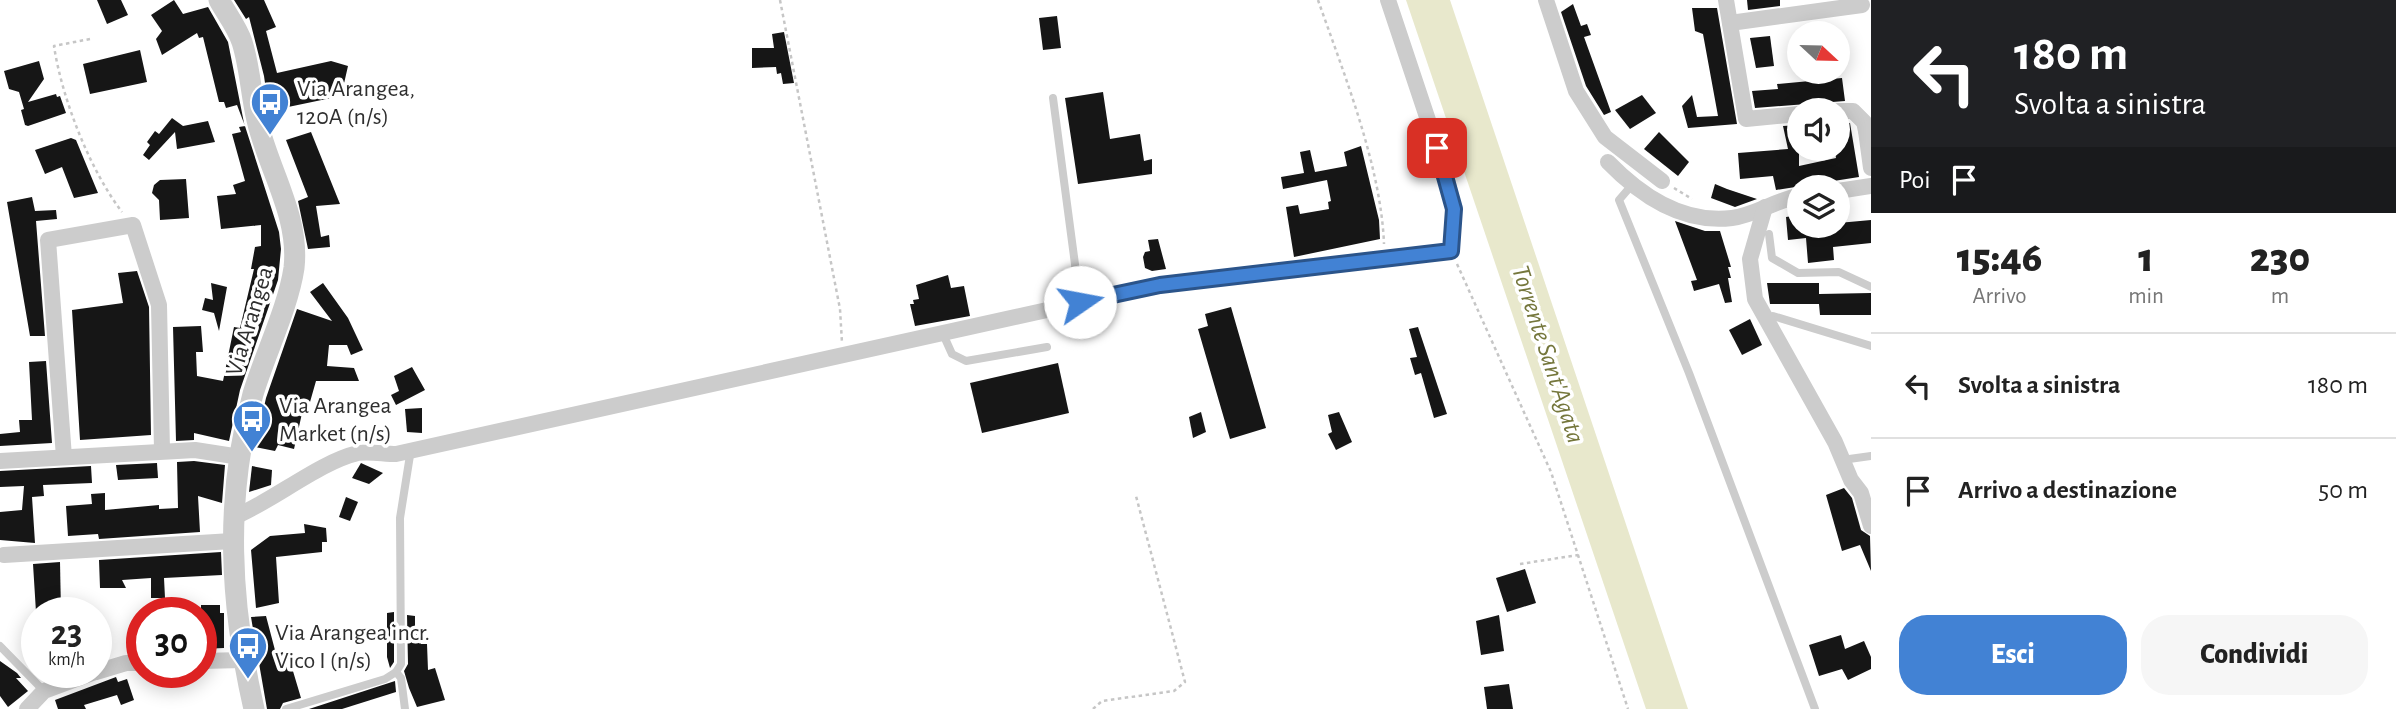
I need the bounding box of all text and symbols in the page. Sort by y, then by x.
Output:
north arrow [1787,21,1850,84]
map controls [1787,21,1850,238]
icon: left [1899,28,1990,119]
text: 180 m [2014,30,2128,79]
place label: Via Arangea, 120A (n/s) [297,77,415,129]
bus stop icon: Via Arangea, 120A (n/s) [249,81,291,136]
text: Svolta a sinistra [2014,88,2206,120]
button: sound [1787,98,1850,161]
pin [1407,118,1467,178]
icon: arrive [1418,129,1456,167]
icon: arrive [1945,161,1983,199]
text: Poi [1899,167,1931,193]
button: layers [1787,175,1850,238]
text: 15:46 [1957,237,2042,279]
text: 1 [2138,237,2154,279]
text: 230 [2250,237,2310,279]
water label: Torrente Sant'Agata [1507,262,1589,446]
street label: Via Arangea [222,264,278,379]
position arrow [1043,265,1117,339]
text: Arrivo [1972,285,2027,308]
text: min [2128,285,2164,308]
text: m [2271,285,2289,308]
icon: left [1899,367,1937,405]
text: Svolta a sinistra [1958,372,2120,398]
text: 180 m [2308,372,2368,398]
place label: Via Arangea Market (n/s) [279,394,392,446]
bus stop icon: Via Arangea Market (n/s) [231,398,273,453]
icon: arrive [1899,472,1937,510]
text: Arrivo a destinazione [1958,477,2177,503]
text: 50 m [2318,477,2368,503]
speed limit sign: 30 [126,597,217,688]
button: Esci [1899,615,2127,695]
button: Condividi [2141,615,2368,695]
text: 23 [51,616,82,651]
place label: Via Arangea incr. Vico I (n/s) [275,621,430,673]
bus stop icon: Via Arangea incr. Vico I (n/s) [227,625,269,680]
text: km/h [48,651,85,669]

